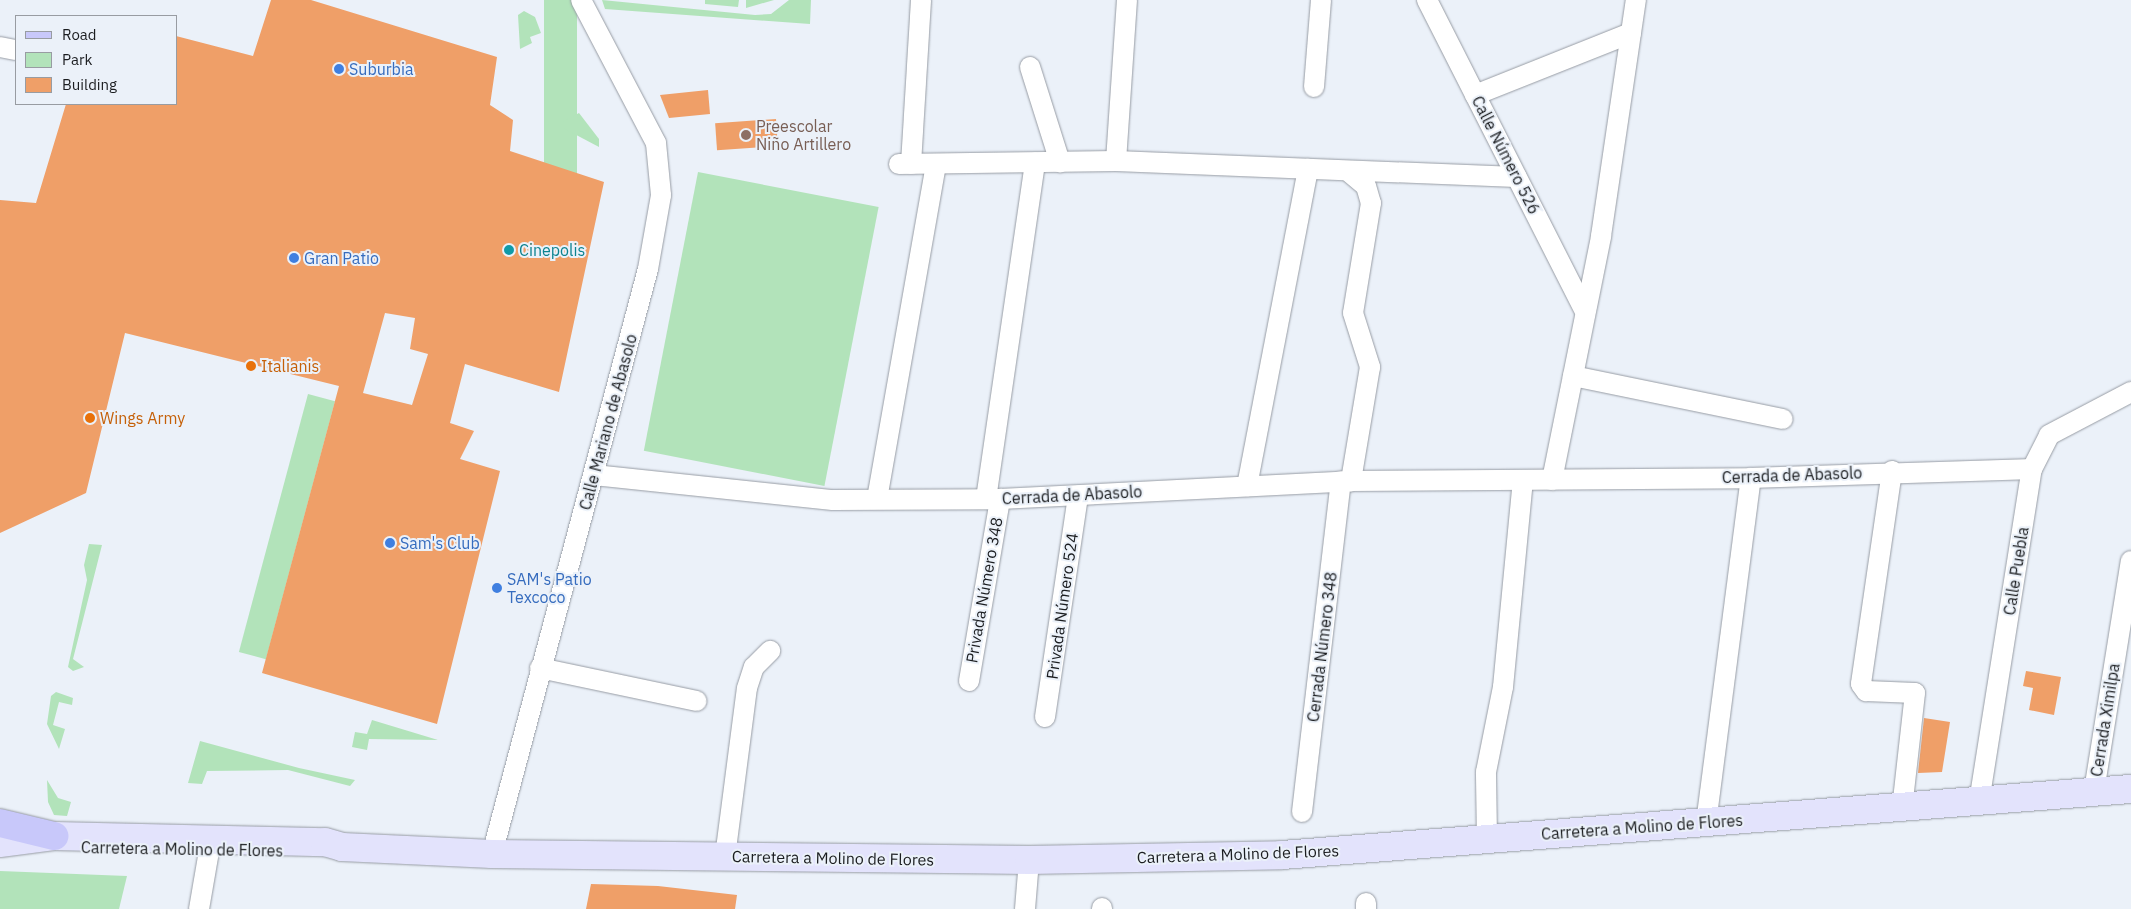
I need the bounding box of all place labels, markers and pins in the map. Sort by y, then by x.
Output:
place label: Suburbia [349,59,413,79]
marker: Suburbia [333,63,345,75]
place label: Preescolar Niño Artillero [756,116,851,154]
marker: Preescolar Niño Artillero [740,129,752,141]
place label: Cinepolis [519,240,585,260]
marker: Cinepolis [503,244,515,256]
place label: Gran Patio [304,248,379,268]
marker: Gran Patio [288,252,300,264]
place label: Italianis [261,356,319,376]
marker: Italianis [245,360,257,372]
place label: Wings Army [100,408,185,428]
marker: Wings Army [84,412,96,424]
place label: Sam's Club [400,533,480,553]
marker: Sam's Club [384,537,396,549]
place label: SAM's Patio Texcoco [507,569,592,607]
marker: SAM's Patio Texcoco [491,582,503,594]

